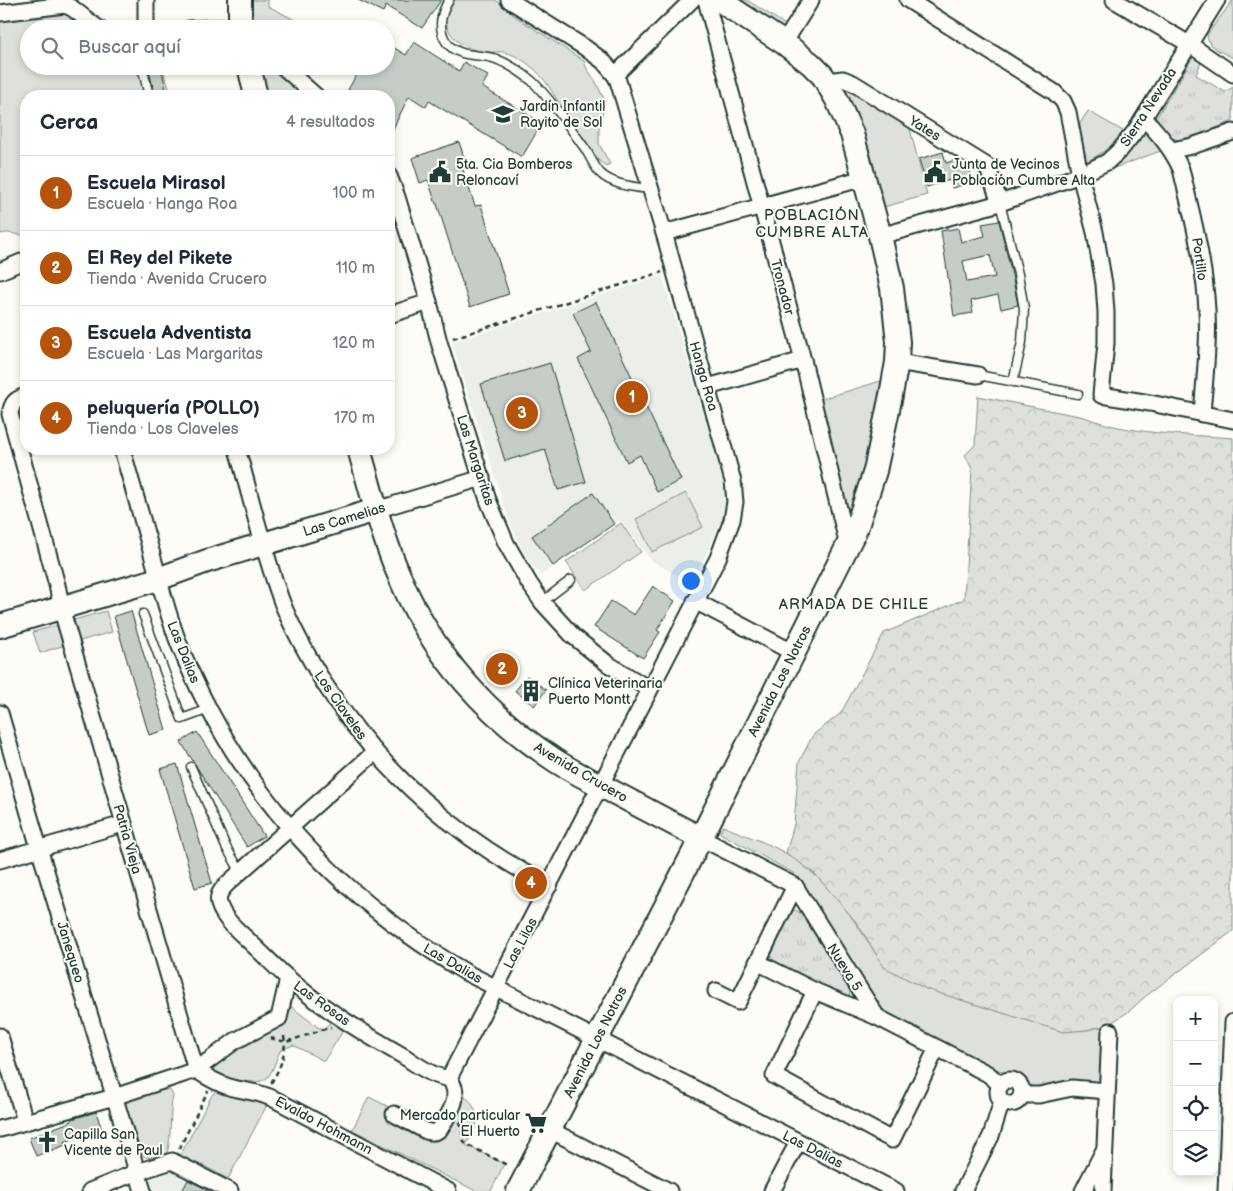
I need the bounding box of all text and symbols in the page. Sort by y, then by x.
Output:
search box [20,20,395,75]
icon: search [38,34,66,62]
text: Buscar aquí [78,36,181,59]
street label: Sierra Nevada [1117,65,1180,150]
place label: Jardín Infantil Rayito de Sol [520,98,605,131]
school or university icon: Jardín Infantil Rayito de Sol [490,101,516,127]
text: Cerca [40,110,98,135]
street label: Yates [905,112,944,145]
text: 4 resultados [286,113,375,132]
place label: 5ta. Cia Bomberos Reloncaví [456,156,572,189]
place label: Junta de Vecinos Población Cumbre Alta [952,156,1095,189]
public building icon: 5ta. Cia Bomberos Reloncaví [427,159,453,185]
public building icon: Junta de Vecinos Población Cumbre Alta [922,159,948,185]
text: Escuela Mirasol [87,172,226,195]
text: 1 [53,184,59,203]
text: 100 m [332,184,375,203]
text: Escuela · Hanga Roa [87,195,237,214]
district label: POBLACIÓN CUMBRE ALTA [755,206,869,242]
street label: Portillo [1188,237,1211,282]
text: El Rey del Pikete [87,247,232,270]
street label: Tronador [767,257,798,318]
text: 2 [51,259,61,278]
text: 110 m [336,259,375,278]
text: Tienda · Avenida Crucero [87,270,267,289]
text: Escuela Adventista [87,322,252,345]
text: 3 [51,334,61,353]
text: 120 m [332,334,375,353]
street label: Hanga Roa [685,339,722,413]
text: Escuela · Las Margaritas [87,345,263,364]
pin: 1 [616,378,648,416]
pin: 3 [506,394,538,432]
text: peluquería (POLLO) [87,397,260,420]
text: 4 [51,409,61,428]
text: 170 m [334,409,375,428]
street label: Las Margaritas [453,413,498,508]
text: Tienda · Los Claveles [87,420,239,439]
street label: Las Camelias [301,499,387,540]
your location [678,568,704,594]
district label: ARMADA DE CHILE [779,595,929,614]
street label: Las Dalias [163,619,204,686]
street label: Avenida Los Notros [744,623,815,740]
pin: 2 [486,650,518,688]
street label: Los Claveles [311,668,371,743]
place label: Clínica Veterinaria Puerto Montt [548,675,663,708]
building icon: Clínica Veterinaria Puerto Montt [518,678,544,704]
street label: Avenida Crucero [531,739,631,806]
street label: Patria Vieja [109,802,146,876]
pin: 4 [515,864,547,902]
street label: Las Lilas [500,915,541,972]
street label: Janequeo [53,919,88,985]
street label: Las Dalias [420,940,485,987]
street label: Nueva 5 [823,940,866,994]
street label: Las Rosas [290,977,353,1030]
street label: Avenida Los Notros [560,984,631,1101]
map controls [1173,996,1218,1176]
button: + [1173,996,1218,1041]
button: − [1173,1041,1218,1086]
button: locate [1173,1086,1218,1131]
street label: Evaldo Hohmann [272,1093,375,1158]
place label: Mercado particular El Huerto [400,1107,521,1140]
supermarket icon: Mercado particular El Huerto [523,1110,549,1136]
place label: Capilla San Vicente de Paul [64,1126,163,1159]
street label: Las Dalias [780,1127,846,1172]
church icon: Capilla San Vicente de Paul [34,1129,60,1155]
button: layers [1173,1131,1218,1176]

